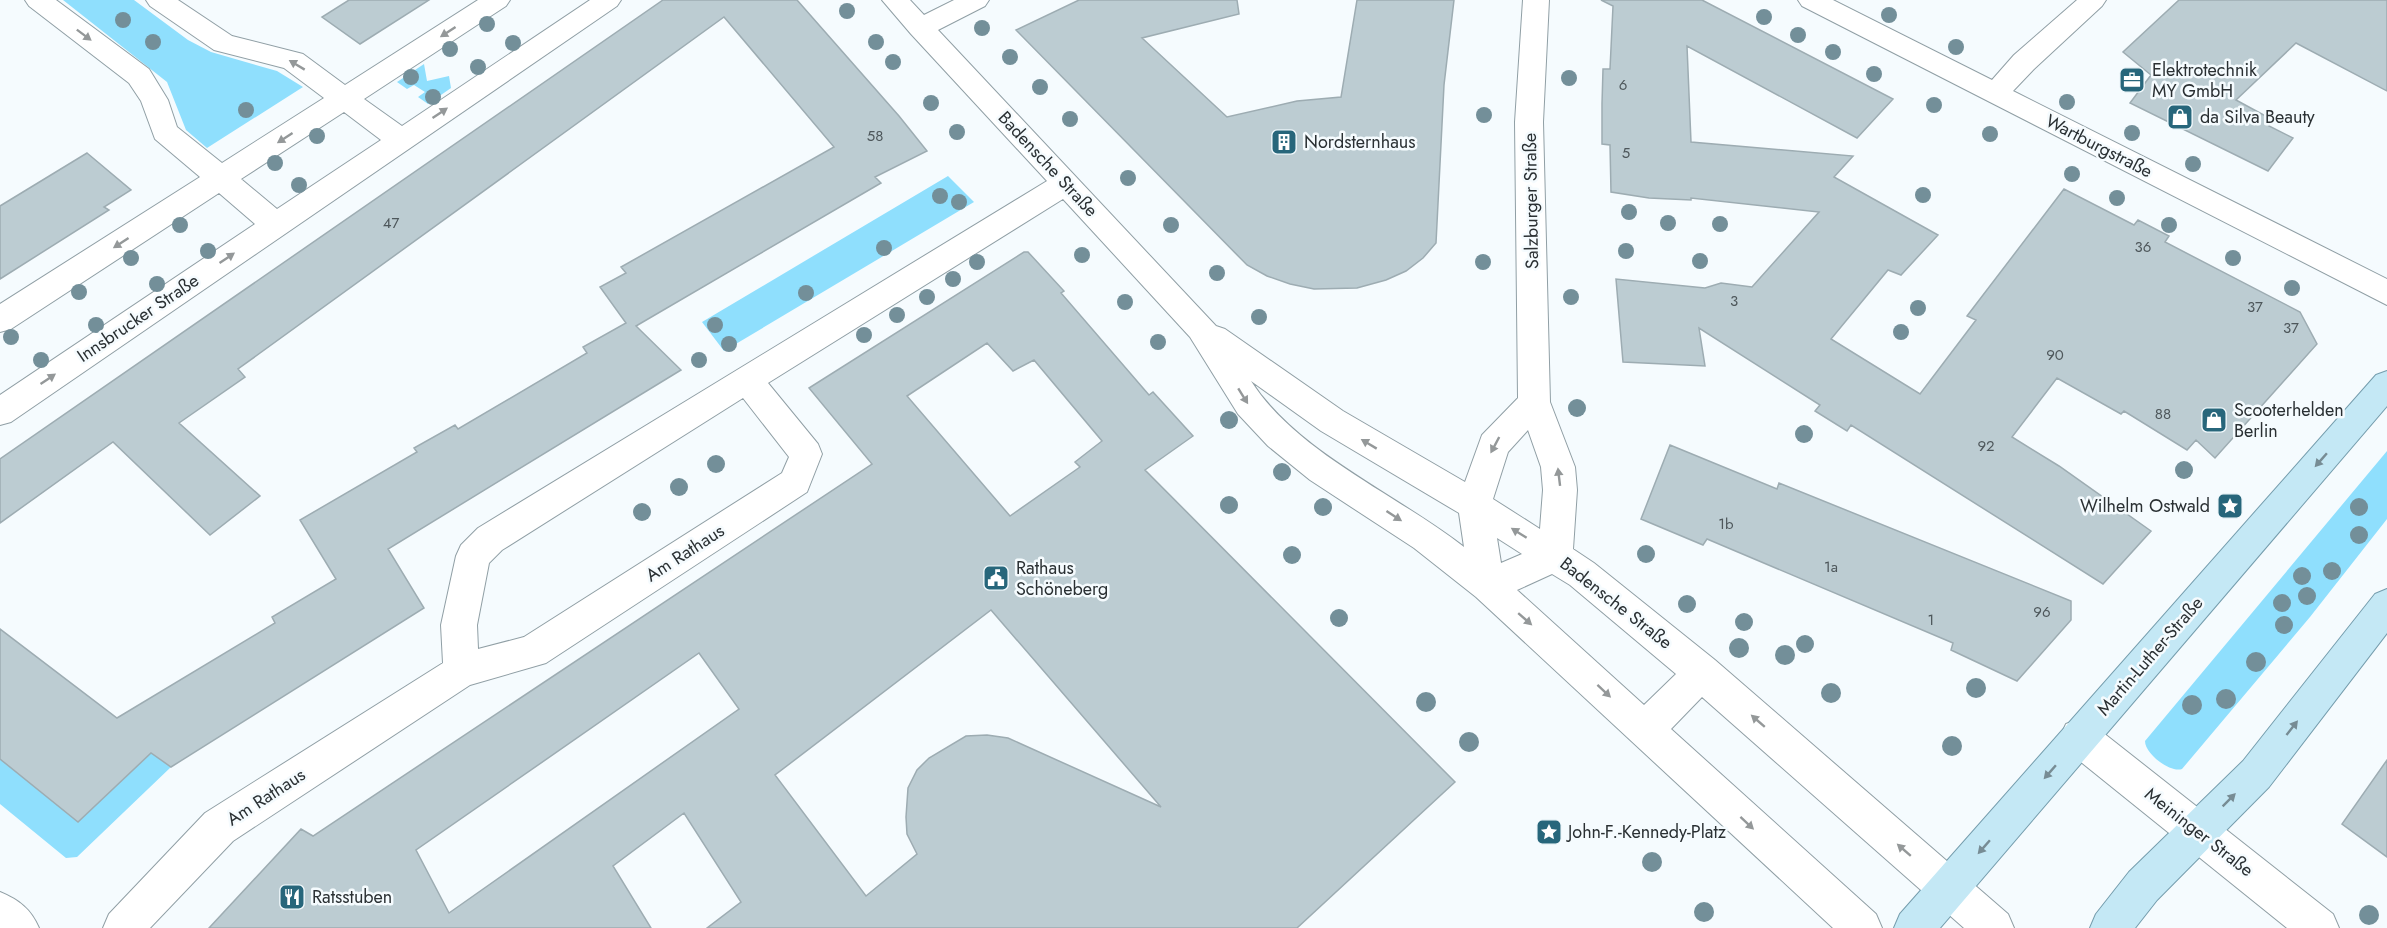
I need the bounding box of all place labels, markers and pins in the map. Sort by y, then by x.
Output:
place label: Elektrotechnik MY GmbH [2152,57,2257,104]
office icon: Elektrotechnik MY GmbH [2117,65,2147,95]
shop icon: da Silva Beauty [2165,102,2195,132]
place label: da Silva Beauty [2200,104,2315,130]
building icon: Nordsternhaus [1269,127,1299,157]
place label: Nordsternhaus [1304,129,1416,155]
place label: Scooterhelden Berlin [2234,397,2344,444]
shop icon: Scooterhelden Berlin [2199,405,2229,435]
place icon: Wilhelm Ostwald [2215,491,2245,521]
place label: Wilhelm Ostwald [2080,493,2210,519]
place label: Rathaus Schöneberg [1016,555,1108,602]
public building icon: Rathaus Schöneberg [981,563,1011,593]
place icon: John-F.-Kennedy-Platz [1534,817,1564,847]
place label: John-F.-Kennedy-Platz [1566,819,1727,845]
restaurant icon: Ratsstuben [277,882,307,912]
place label: Ratsstuben [312,884,392,910]

